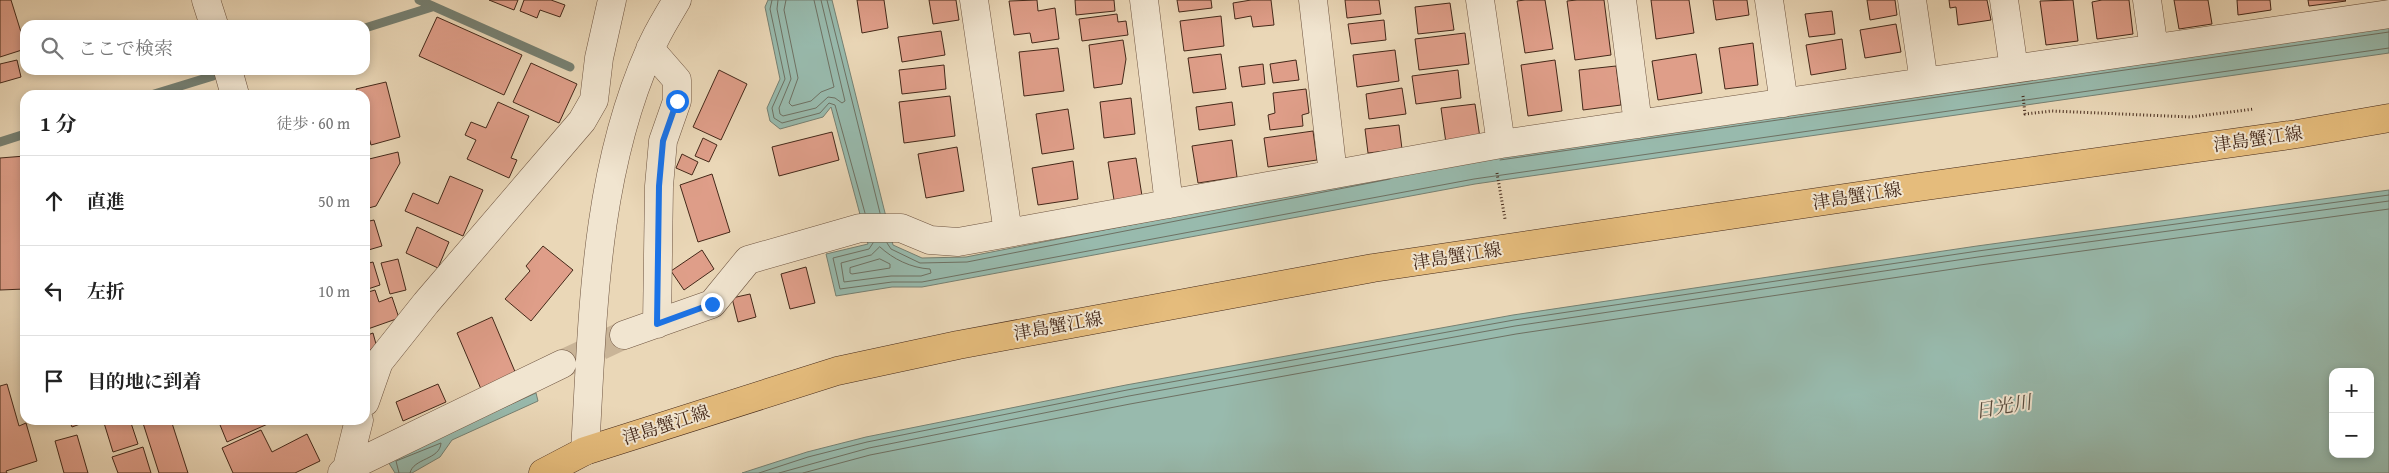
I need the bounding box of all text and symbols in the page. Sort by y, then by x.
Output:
search box [20,20,370,75]
icon: search [38,34,66,62]
text: ここで検索 [78,34,173,62]
route start [666,90,689,113]
text: 1 分 [40,108,77,139]
text: 徒歩 · 60 m [276,111,350,135]
street label: 津島蟹江線 [2211,119,2304,158]
street label: 津島蟹江線 [1810,175,1903,216]
icon: ahead [40,187,68,215]
text: 直進 [87,187,125,215]
text: 50 m [318,189,350,213]
street label: 津島蟹江線 [1410,235,1503,276]
icon: left [40,277,68,305]
text: 左折 [87,277,125,305]
text: 10 m [318,279,350,303]
route end [701,293,724,316]
street label: 津島蟹江線 [1011,304,1105,347]
icon: arrive [40,367,68,395]
text: 目的地に到着 [87,367,201,395]
map controls [2329,368,2374,458]
button: + [2329,368,2374,413]
water label: 日光川 [1972,387,2035,425]
street label: 津島蟹江線 [619,398,713,451]
button: − [2329,413,2374,458]

